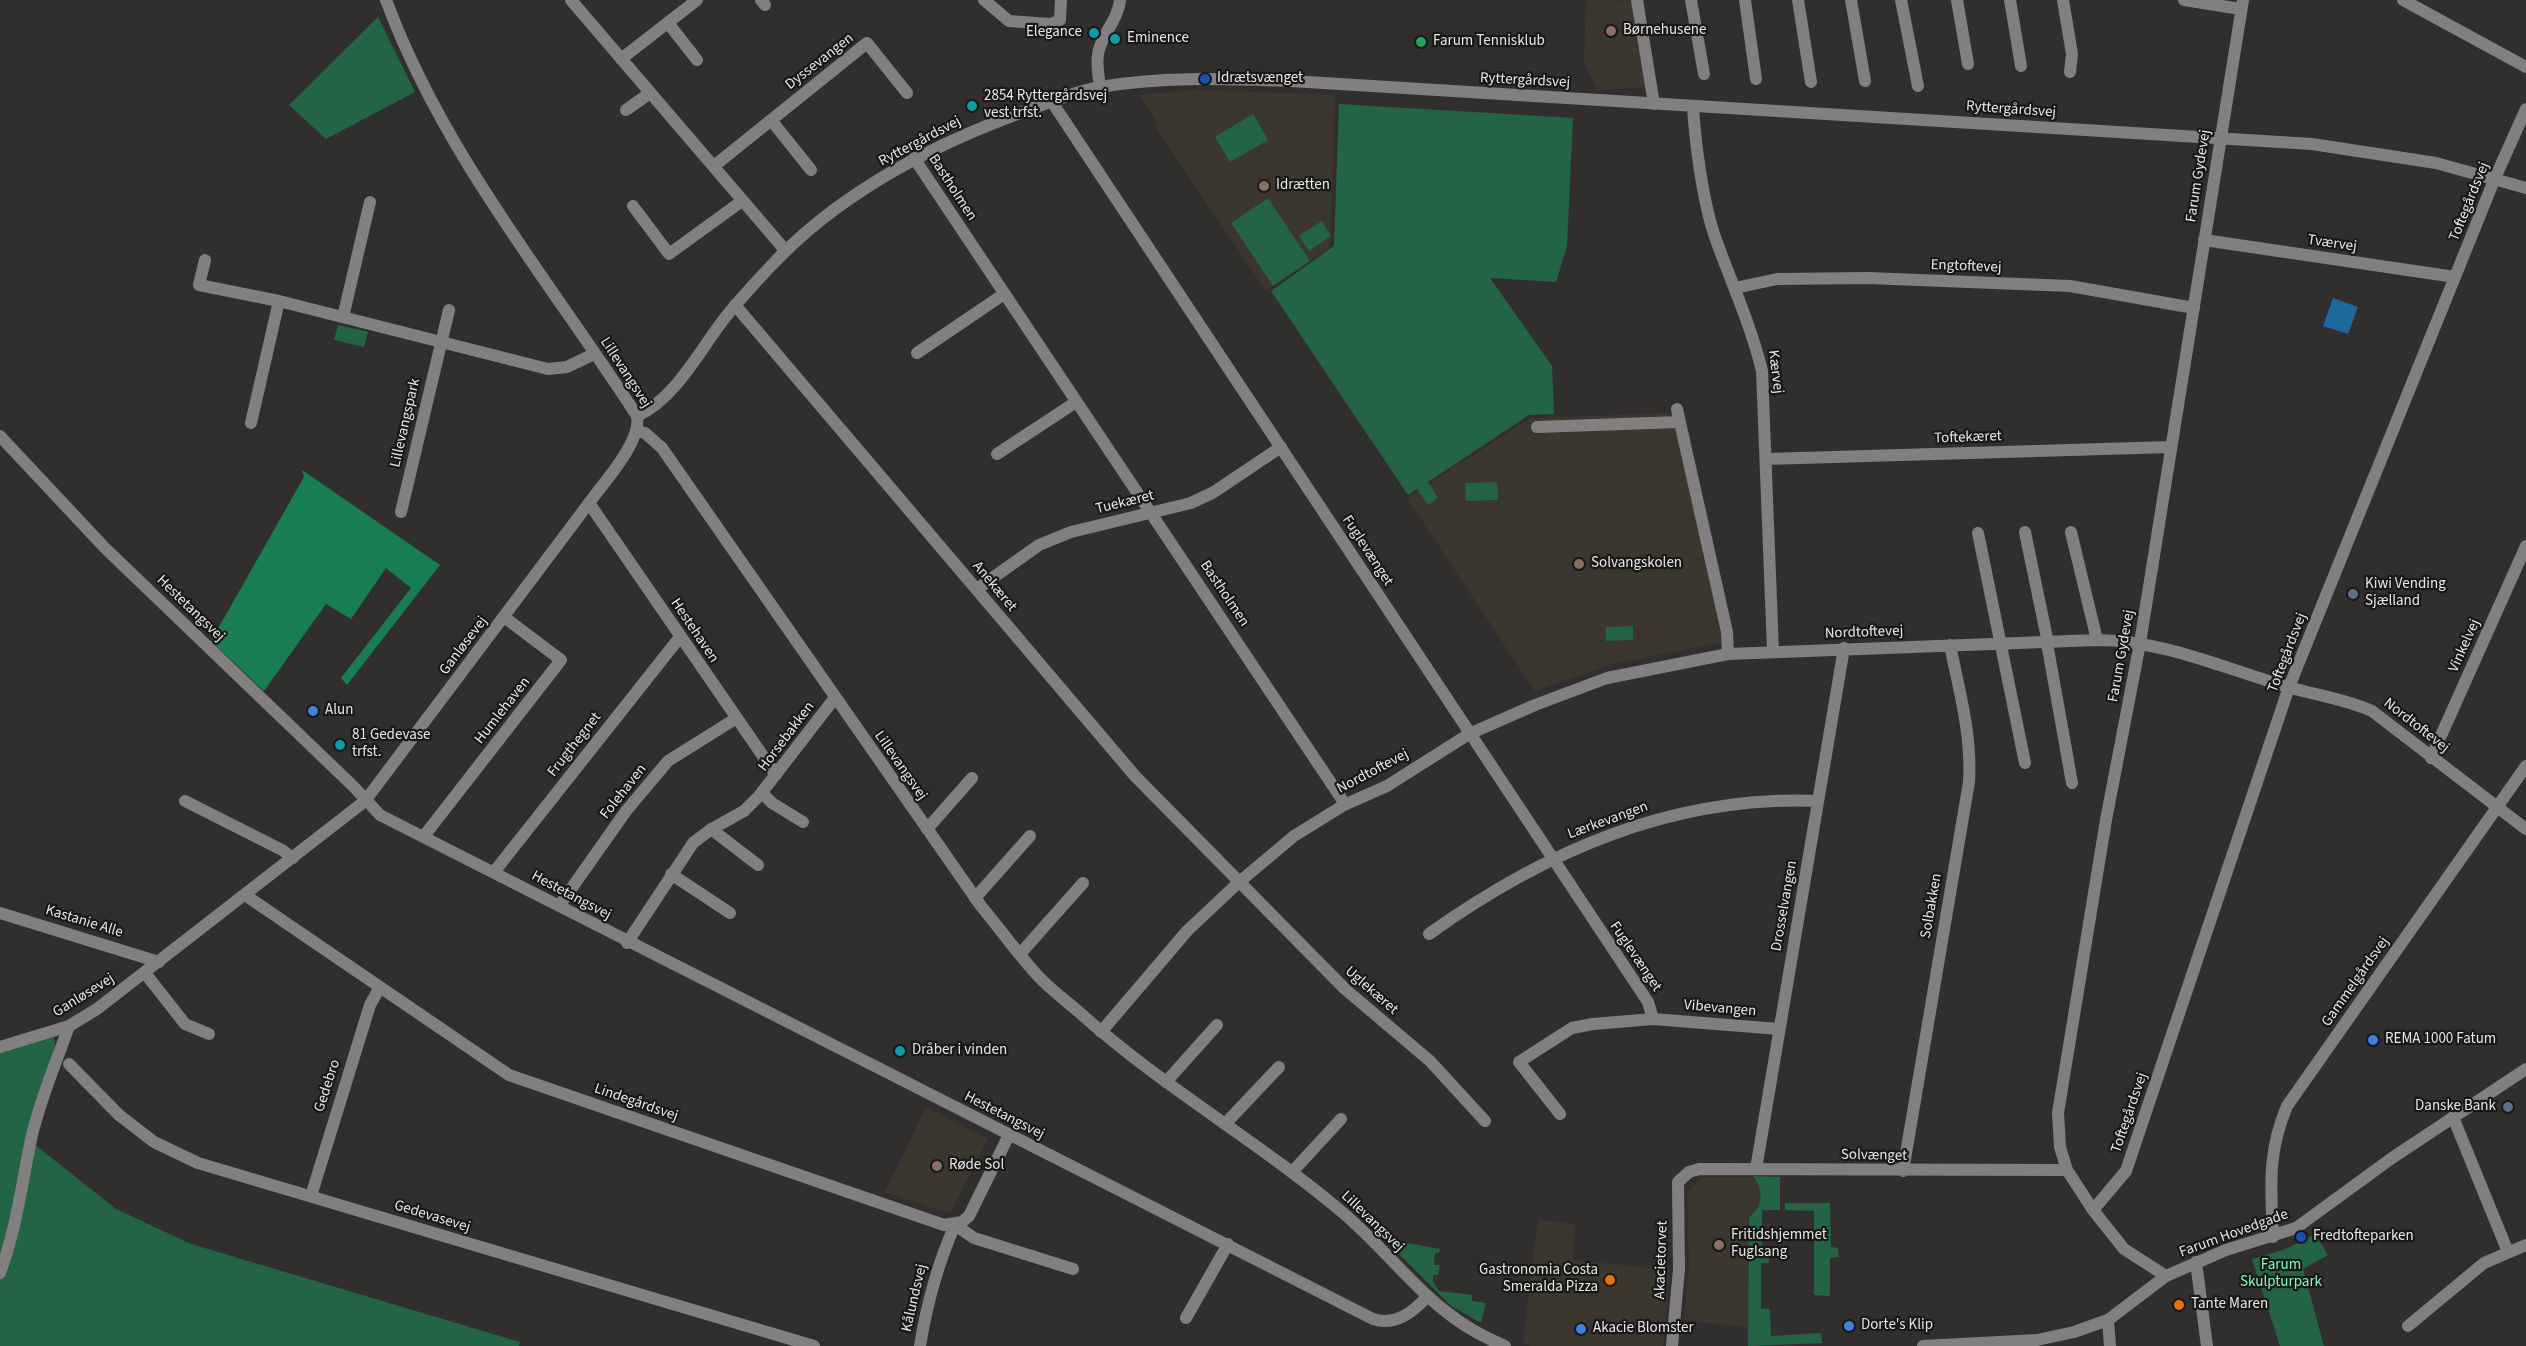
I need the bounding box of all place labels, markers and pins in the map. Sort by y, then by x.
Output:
place label: Børnehusene [1623,22,1706,40]
place label: Elegance [1026,24,1082,42]
marker: Børnehusene [1604,24,1618,38]
marker: Elegance [1087,26,1101,40]
place label: Eminence [1127,30,1189,48]
marker: Eminence [1108,32,1122,46]
place label: Farum Tennisklub [1433,33,1545,51]
marker: Farum Tennisklub [1414,35,1428,49]
place label: Idrætsvænget [1217,70,1303,88]
marker: Idrætsvænget [1198,72,1212,86]
place label: 2854 Ryttergårdsvej vest trfst. [984,88,1107,123]
marker: 2854 Ryttergårdsvej vest trfst. [965,99,979,113]
place label: Idrætten [1276,177,1330,195]
marker: Idrætten [1257,179,1271,193]
place label: Solvangskolen [1591,555,1682,573]
marker: Solvangskolen [1572,557,1586,571]
place label: Kiwi Vending Sjælland [2365,576,2446,611]
marker: Kiwi Vending Sjælland [2346,587,2360,601]
place label: Alun [325,702,353,720]
marker: Alun [306,704,320,718]
place label: 81 Gedevase trfst. [352,727,430,762]
marker: 81 Gedevase trfst. [333,738,347,752]
place label: REMA 1000 Fatum [2385,1031,2496,1049]
marker: REMA 1000 Fatum [2366,1033,2380,1047]
place label: Dråber i vinden [912,1042,1007,1060]
marker: Dråber i vinden [893,1044,907,1058]
place label: Danske Bank [2415,1098,2496,1116]
marker: Danske Bank [2501,1100,2515,1114]
place label: Røde Sol [949,1157,1004,1175]
marker: Røde Sol [930,1159,944,1173]
place label: Fritidshjemmet Fuglsang [1731,1227,1827,1262]
place label: Fredtofteparken [2313,1228,2414,1246]
marker: Fredtofteparken [2294,1230,2308,1244]
marker: Fritidshjemmet Fuglsang [1712,1238,1726,1252]
place label: Gastronomia Costa Smeralda Pizza [1479,1262,1598,1297]
marker: Gastronomia Costa Smeralda Pizza [1603,1273,1617,1287]
place label: Tante Maren [2191,1296,2268,1314]
marker: Tante Maren [2172,1298,2186,1312]
place label: Dorte's Klip [1861,1317,1933,1335]
marker: Dorte's Klip [1842,1319,1856,1333]
place label: Akacie Blomster [1593,1320,1694,1338]
marker: Akacie Blomster [1574,1322,1588,1336]

